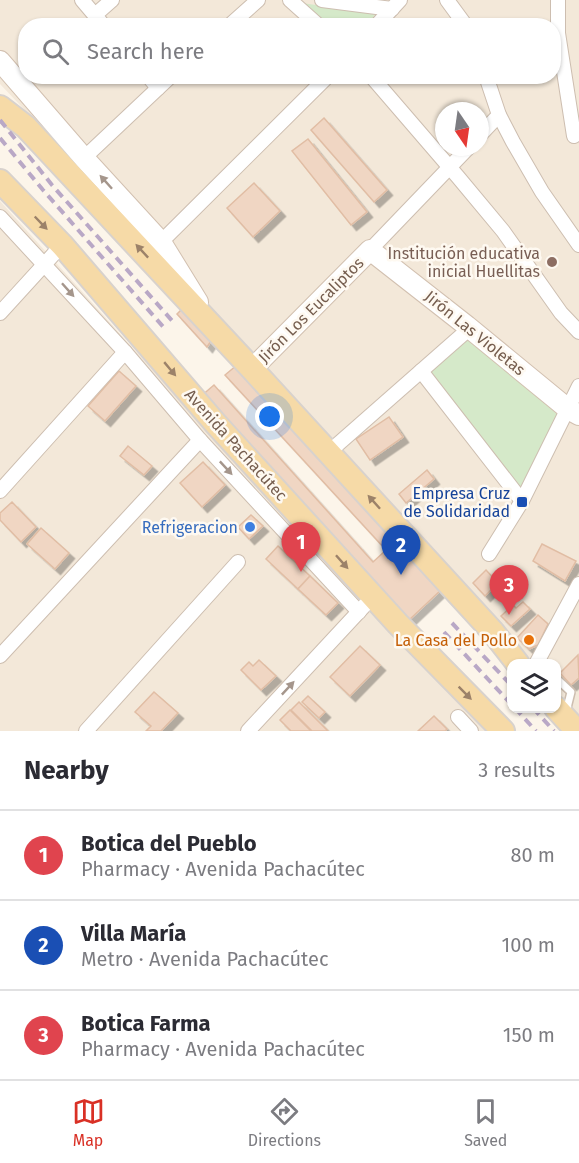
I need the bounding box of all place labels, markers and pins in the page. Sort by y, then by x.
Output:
place label: Institución educativa inicial Huellitas [388,244,540,281]
marker: Institución educativa inicial Huellitas [545,255,559,269]
place label: Empresa Cruz de Solidaridad [403,484,510,521]
marker: Empresa Cruz de Solidaridad [515,495,529,509]
place label: Refrigeracion [142,518,238,537]
marker: Refrigeracion [243,520,257,534]
pin: 1 [282,522,320,572]
pin: 2 [382,526,420,575]
pin: 3 [490,566,528,615]
place label: La Casa del Pollo [395,631,517,650]
marker: La Casa del Pollo [522,633,536,647]

